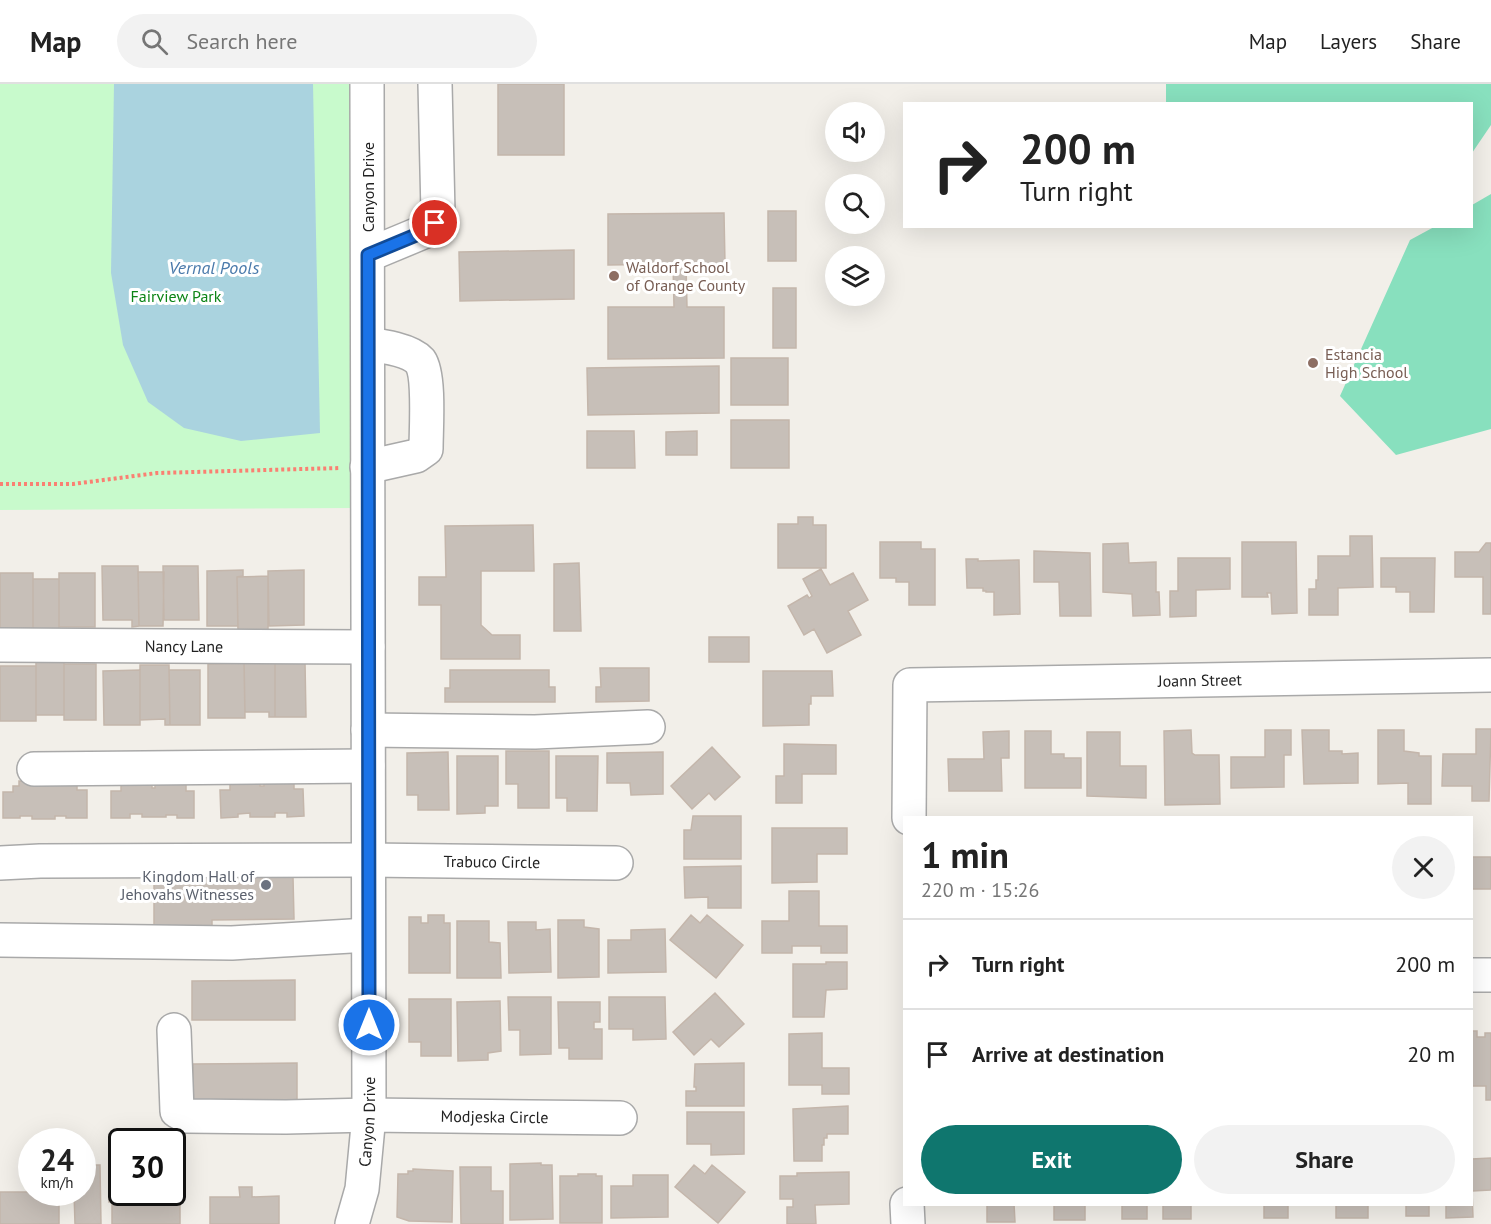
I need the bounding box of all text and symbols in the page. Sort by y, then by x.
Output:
search box [117,14,537,68]
text: Map [30,23,81,60]
icon: search [138,25,171,58]
text: Search here [186,27,297,55]
text: Map [1249,28,1287,55]
text: Layers [1320,28,1377,55]
text: Share [1410,28,1461,55]
map controls [825,102,885,306]
button: sound [825,102,885,162]
text: 200 m [1020,121,1136,176]
icon: right [921,126,999,204]
street label: Canyon Drive [358,142,378,232]
button: search [825,174,885,234]
text: Turn right [1020,174,1133,208]
pin [409,197,460,248]
icon: arrive [418,206,451,239]
button: layers [825,246,885,306]
water label: Vernal Pools [169,256,260,279]
place label: Waldorf School of Orange County [626,257,746,295]
marker: Waldorf School of Orange County [607,269,621,283]
park label: Fairview Park [131,286,222,306]
place label: Estancia High School [1325,344,1408,382]
marker: Estancia High School [1306,356,1320,370]
street label: Nancy Lane [145,636,223,656]
street label: Joann Street [1157,669,1243,691]
text: 1 min [921,831,1009,878]
button: close [1392,836,1455,899]
street label: Trabuco Circle [444,851,540,872]
place label: Kingdom Hall of Jehovahs Witnesses [120,866,255,904]
text: 220 m · 15:26 [921,877,1039,903]
marker: Kingdom Hall of Jehovahs Witnesses [259,878,273,892]
icon: right [921,948,954,981]
text: Turn right [972,950,1064,978]
text: 200 m [1395,950,1455,978]
position arrow [337,993,401,1057]
icon: arrive [921,1038,954,1071]
text: Arrive at destination [972,1040,1164,1068]
text: 20 m [1407,1040,1455,1068]
street label: Canyon Drive [354,1077,379,1168]
street label: Modjeska Circle [441,1106,549,1127]
button: Exit [921,1125,1182,1194]
button: Share [1194,1125,1455,1194]
speed limit sign: 30 [108,1128,186,1206]
text: 24 [40,1140,74,1179]
text: km/h [41,1173,73,1192]

